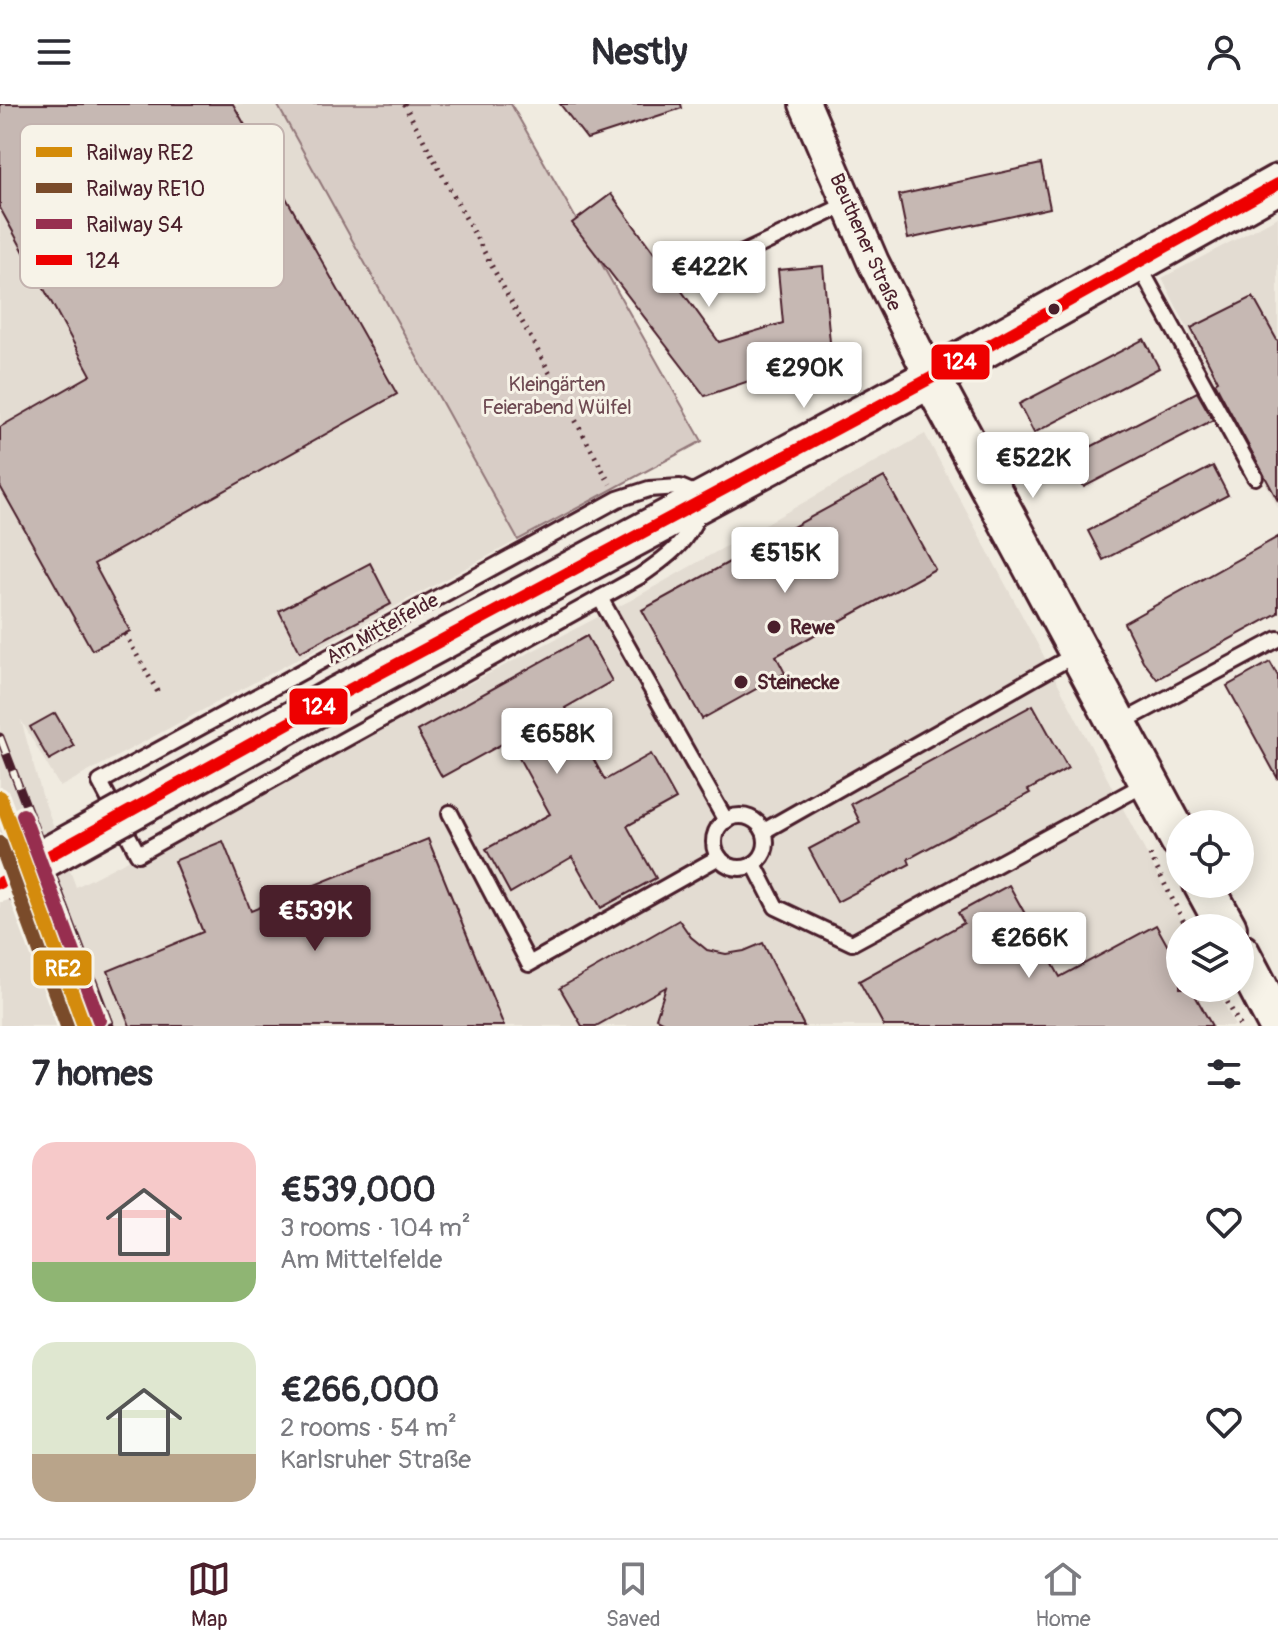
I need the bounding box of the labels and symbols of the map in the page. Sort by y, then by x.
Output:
legend [20,124,284,288]
text: Railway RE2 [86,139,194,167]
street label: Beuthener Straße [824,170,907,315]
text: Railway RE10 [86,175,205,203]
text: Railway S4 [86,211,183,239]
pin: €422K [653,241,765,309]
text: 124 [86,247,120,275]
unlabelled marker [1046,301,1062,317]
pin: €290K [748,342,860,410]
line badge: 124 [930,343,991,381]
text: 124 [943,348,977,376]
park label: Kleingärten Feierabend Wülfel [482,372,632,420]
pin: €522K [977,432,1089,500]
pin: €515K [729,527,841,595]
street label: Am Mittelfelde [322,587,443,670]
place label: Rewe [790,615,836,640]
marker: Rewe [765,618,783,636]
place label: Steinecke [757,670,841,695]
marker: Steinecke [732,673,750,691]
line badge: 124 [288,687,349,726]
text: 124 [302,693,336,721]
pin: €658K [501,708,613,776]
pin: €539K [259,885,371,953]
pin: €266K [973,912,1085,980]
line badge: RE2 [32,949,93,987]
text: RE2 [45,955,81,983]

